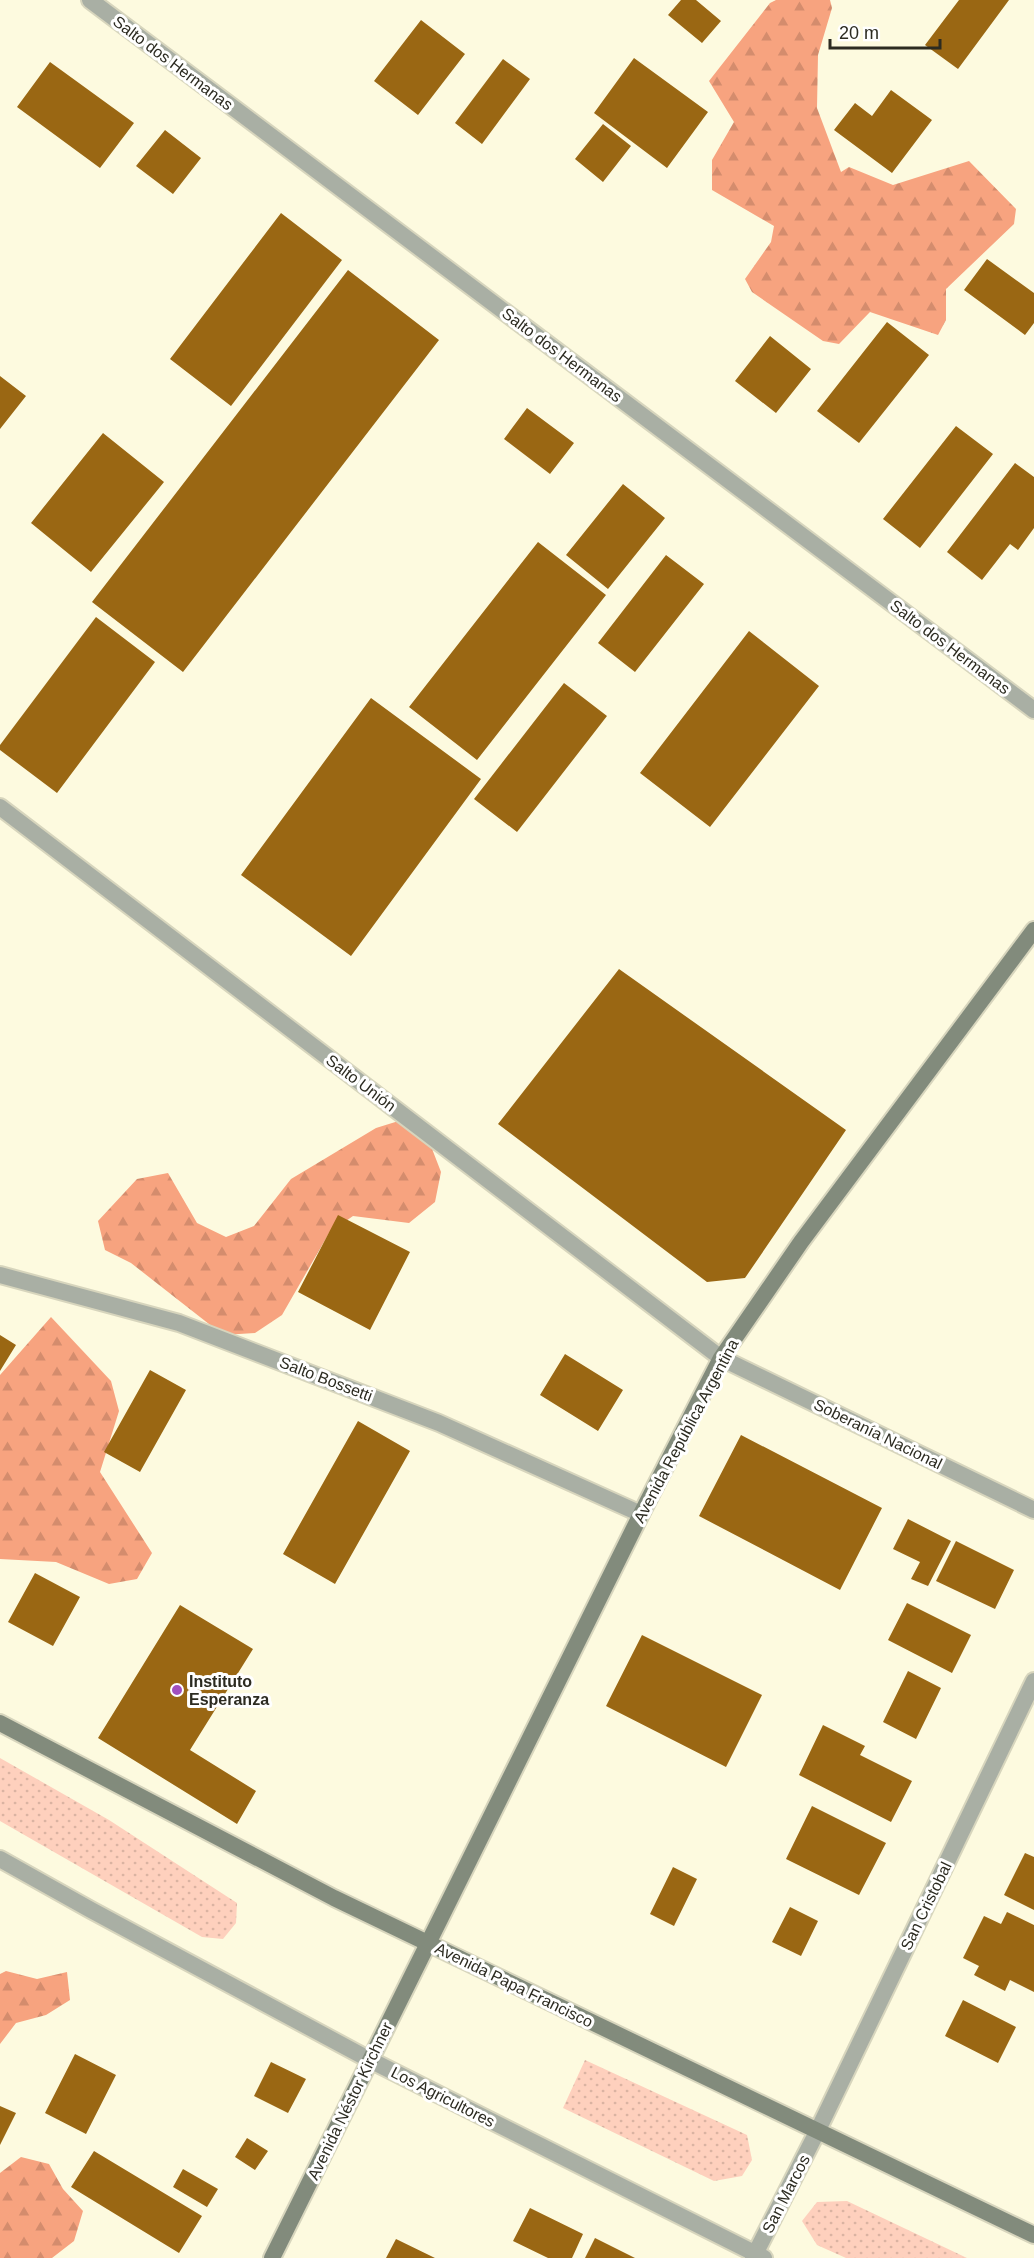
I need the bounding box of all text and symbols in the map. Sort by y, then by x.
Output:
scale bar [830,12,940,50]
street label: Salto dos Hermanas [110,13,236,113]
text: 20 m [839,23,879,43]
street label: Salto dos Hermanas [499,305,625,405]
street label: Salto dos Hermanas [887,597,1013,697]
street label: Salto Unión [323,1051,399,1115]
street label: Avenida República Argentina [630,1336,742,1526]
street label: Salto Bossetti [277,1354,375,1404]
street label: Soberanía Nacional [811,1396,945,1472]
place label: Instituto Esperanza [189,1673,269,1708]
marker: Instituto Esperanza [170,1683,184,1697]
street label: San Cristobal [897,1859,955,1953]
street label: Avenida Papa Francisco [432,1939,596,2031]
street label: Avenida Néstor Kirchner [304,2019,396,2183]
street label: Los Agricultores [388,2064,498,2130]
street label: San Marcos [759,2152,813,2236]

